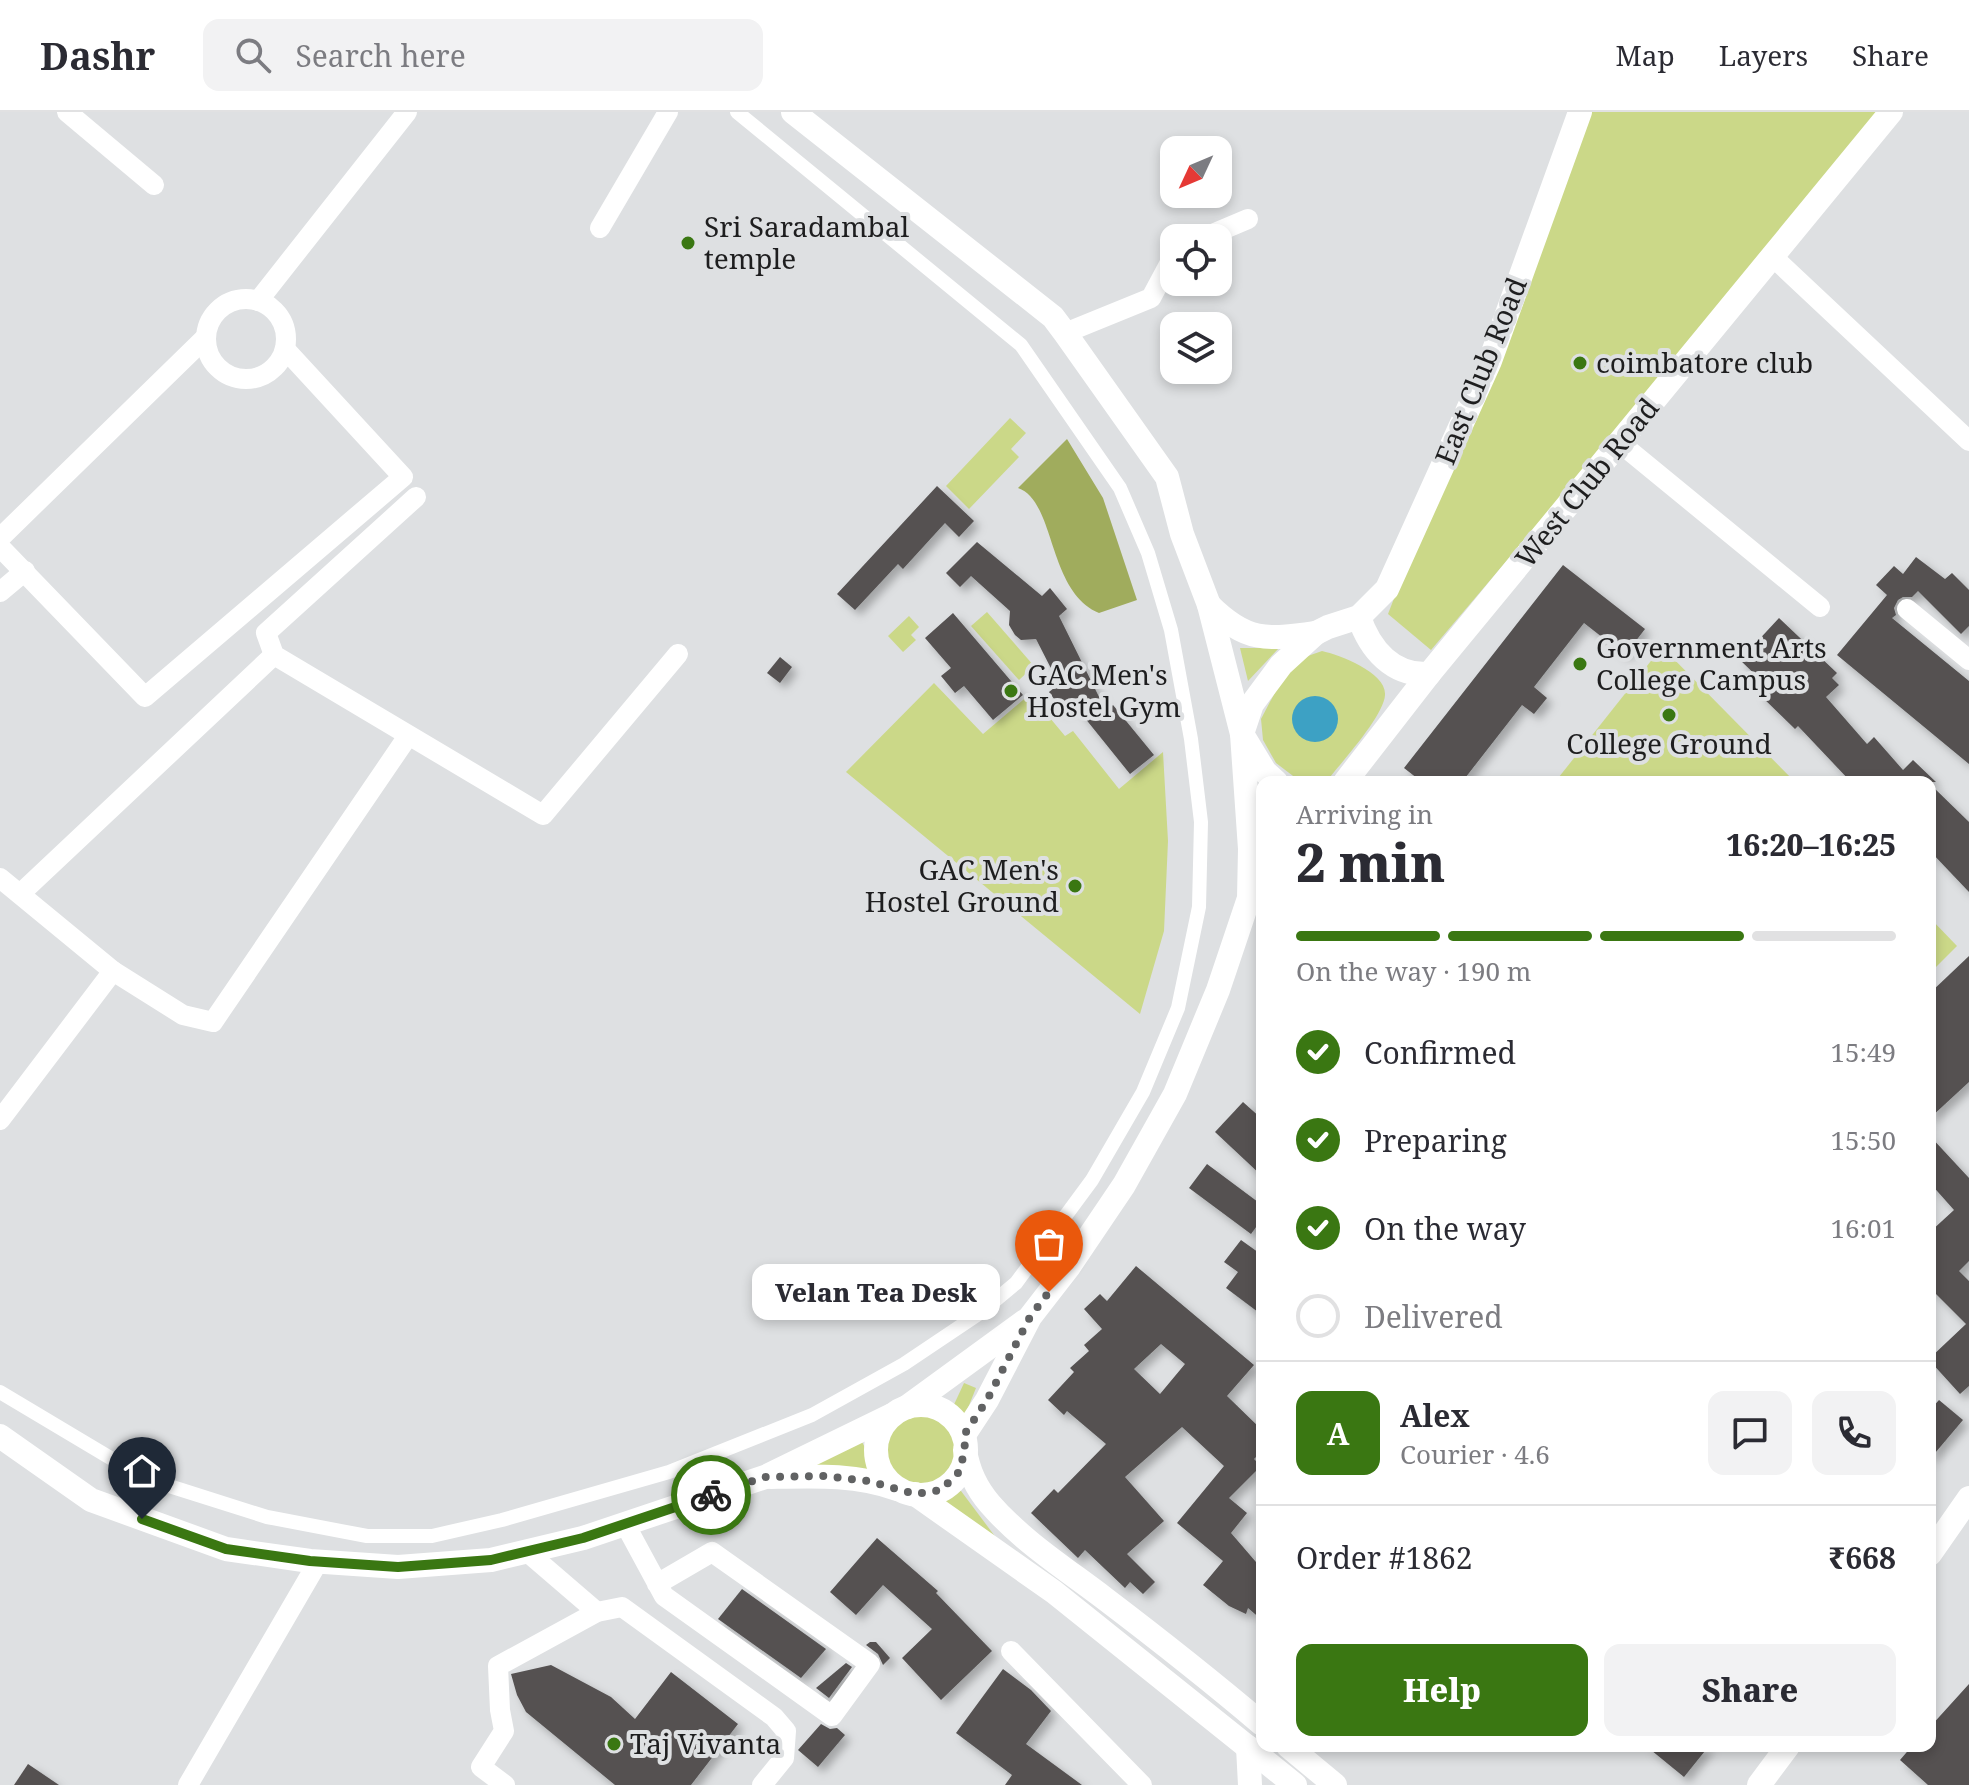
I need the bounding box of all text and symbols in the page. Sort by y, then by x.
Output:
search box [203,19,763,91]
text: Dashr [40,29,155,81]
icon: search [231,33,275,77]
text: Search here [295,35,466,76]
text: Map [1616,36,1675,74]
text: Layers [1719,36,1808,74]
text: Share [1852,36,1929,74]
north arrow [1160,136,1232,208]
map controls [1160,136,1232,384]
place label: Sri Saradambal temple [704,207,909,277]
button: locate [1160,224,1232,296]
marker: Sri Saradambal temple [679,234,697,252]
street label: East Club Road [1425,271,1535,470]
button: layers [1160,312,1232,384]
place label: coimbatore club [1596,343,1813,381]
marker: coimbatore club [1571,354,1589,372]
street label: West Club Road [1506,390,1666,575]
place label: Government Arts College Campus [1596,628,1827,698]
place label: GAC Men's Hostel Gym [1027,655,1181,725]
marker: Government Arts College Campus [1571,655,1589,673]
marker: GAC Men's Hostel Gym [1002,682,1020,700]
marker: College Ground [1660,706,1678,724]
place label: College Ground [1566,724,1772,762]
text: Arriving in [1296,796,1433,832]
text: 16:20–16:25 [1726,824,1896,865]
text: 2 min [1296,826,1445,897]
place label: GAC Men's Hostel Ground [865,850,1059,920]
marker: GAC Men's Hostel Ground [1066,877,1084,895]
text: On the way · 190 m [1296,953,1531,989]
icon: check [1296,1030,1340,1074]
text: Confirmed [1364,1032,1516,1073]
text: 15:49 [1830,1034,1896,1070]
icon: check [1296,1118,1340,1162]
text: Preparing [1364,1120,1507,1161]
text: 15:50 [1830,1122,1896,1158]
icon: check [1296,1206,1340,1250]
text: On the way [1364,1208,1526,1249]
pin [1015,1210,1083,1292]
text: 16:01 [1830,1210,1896,1246]
icon: bag [1027,1222,1071,1266]
callout: Velan Tea Desk [753,1264,1001,1320]
text: Velan Tea Desk [775,1274,977,1310]
text: Delivered [1364,1296,1503,1337]
button: chat [1708,1391,1792,1475]
button: phone [1812,1391,1896,1475]
text: Alex [1400,1395,1470,1436]
text: A [1327,1413,1349,1454]
text: Courier · 4.6 [1400,1436,1550,1472]
pin [108,1437,176,1519]
icon: home [120,1449,164,1493]
courier [671,1455,751,1535]
icon: bike [689,1473,733,1517]
text: Order #1862 [1296,1537,1473,1578]
text: ₹668 [1828,1537,1896,1578]
button: Help [1296,1644,1588,1736]
button: Share [1604,1644,1896,1736]
place label: Taj Vivanta [630,1724,781,1762]
marker: Taj Vivanta [605,1735,623,1753]

